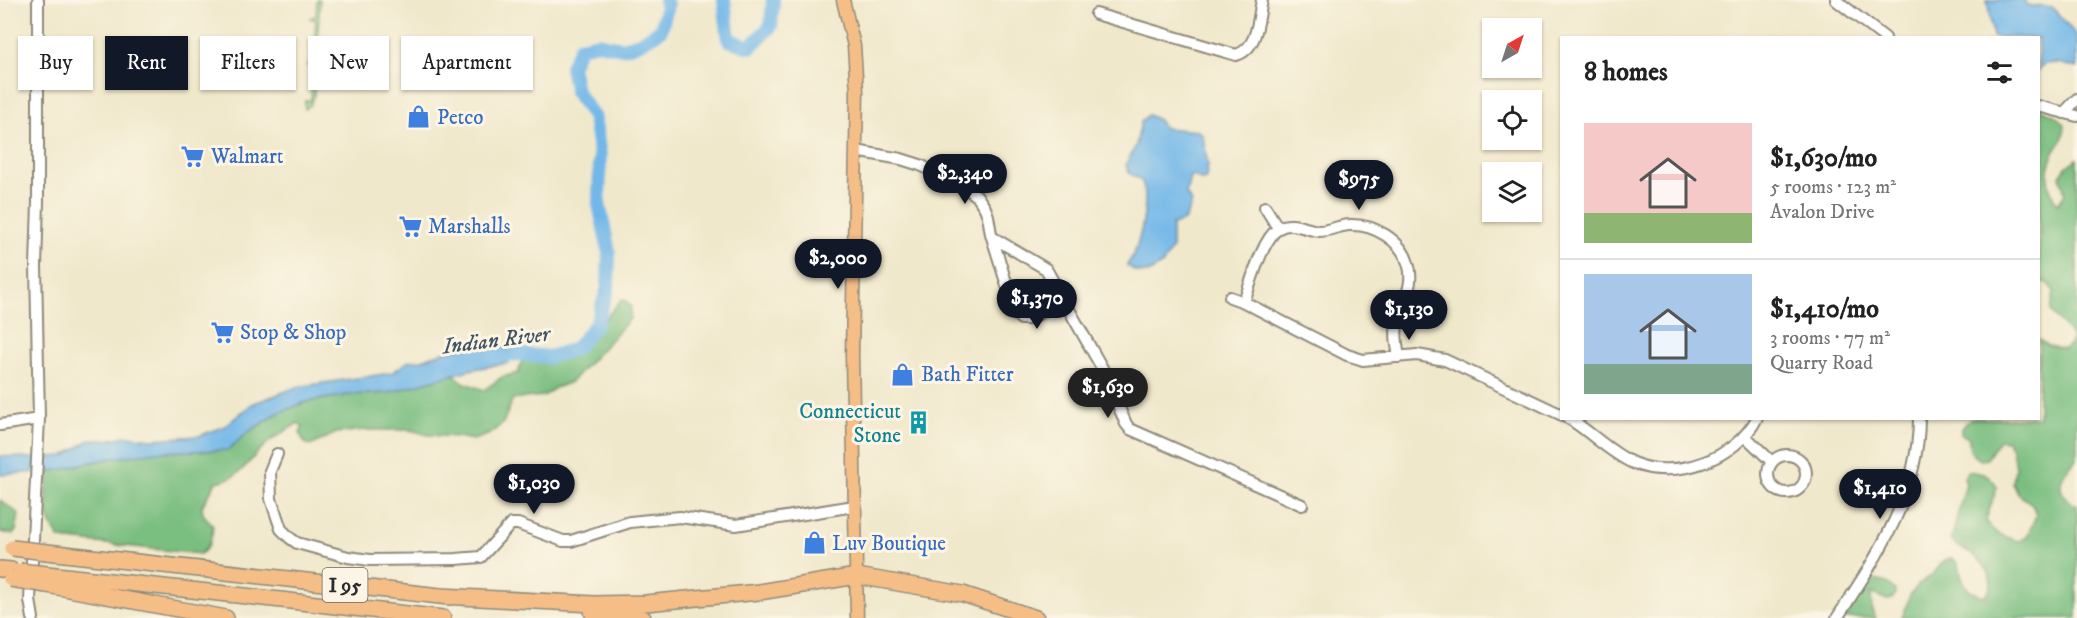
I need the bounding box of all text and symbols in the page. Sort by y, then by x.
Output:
north arrow [1482,18,1542,78]
map controls [1482,18,1542,222]
chip: Buy [18,36,93,90]
chip: Rent [105,36,188,90]
chip: Filters [200,36,296,90]
chip: New [308,36,389,90]
chip: Apartment [401,36,533,90]
text: 8 homes [1584,56,1668,89]
icon: filters [1983,56,2016,89]
button: locate [1482,90,1542,150]
shop icon: Petco [406,104,432,130]
place label: Petco [437,105,484,131]
text: $1,630/mo [1770,142,1877,175]
supermarket icon: Walmart [180,143,206,169]
place label: Walmart [210,144,284,170]
icon: home [1632,147,1704,219]
pin: $2,340 [916,154,1014,205]
pin: $975 [1323,160,1395,211]
text: $2,340 [937,161,993,186]
button: layers [1482,162,1542,222]
text: $975 [1338,167,1380,192]
text: 5 rooms · 123 m² [1770,175,1896,200]
text: Avalon Drive [1770,200,1875,225]
supermarket icon: Marshalls [397,213,423,239]
place label: Marshalls [428,214,511,240]
pin: $2,000 [789,239,887,290]
text: $2,000 [809,246,867,271]
pin: $1,370 [988,279,1086,330]
text: $1,370 [1011,286,1063,311]
pin: $1,130 [1360,290,1458,341]
text: $1,410/mo [1770,293,1879,326]
text: $1,130 [1384,297,1434,322]
icon: home [1632,298,1704,370]
supermarket icon: Stop & Shop [209,319,235,345]
place label: Stop & Shop [240,320,346,346]
water label: Indian River [439,320,554,361]
text: 3 rooms · 77 m² [1770,326,1890,351]
text: Quarry Road [1770,351,1873,376]
shop icon: Bath Fitter [890,361,916,387]
place label: Bath Fitter [921,362,1014,388]
pin: $1,630 [1059,368,1157,419]
text: $1,630 [1082,375,1134,400]
place label: Connecticut Stone [799,399,901,449]
building icon: Connecticut Stone [906,410,932,436]
pin: $1,030 [485,464,583,515]
pin: $1,410 [1831,469,1929,520]
text: $1,030 [508,471,560,496]
text: $1,410 [1853,476,1907,501]
shop icon: Luv Boutique [801,530,827,556]
place label: Luv Boutique [832,531,946,557]
road number: I 95 [322,568,368,602]

